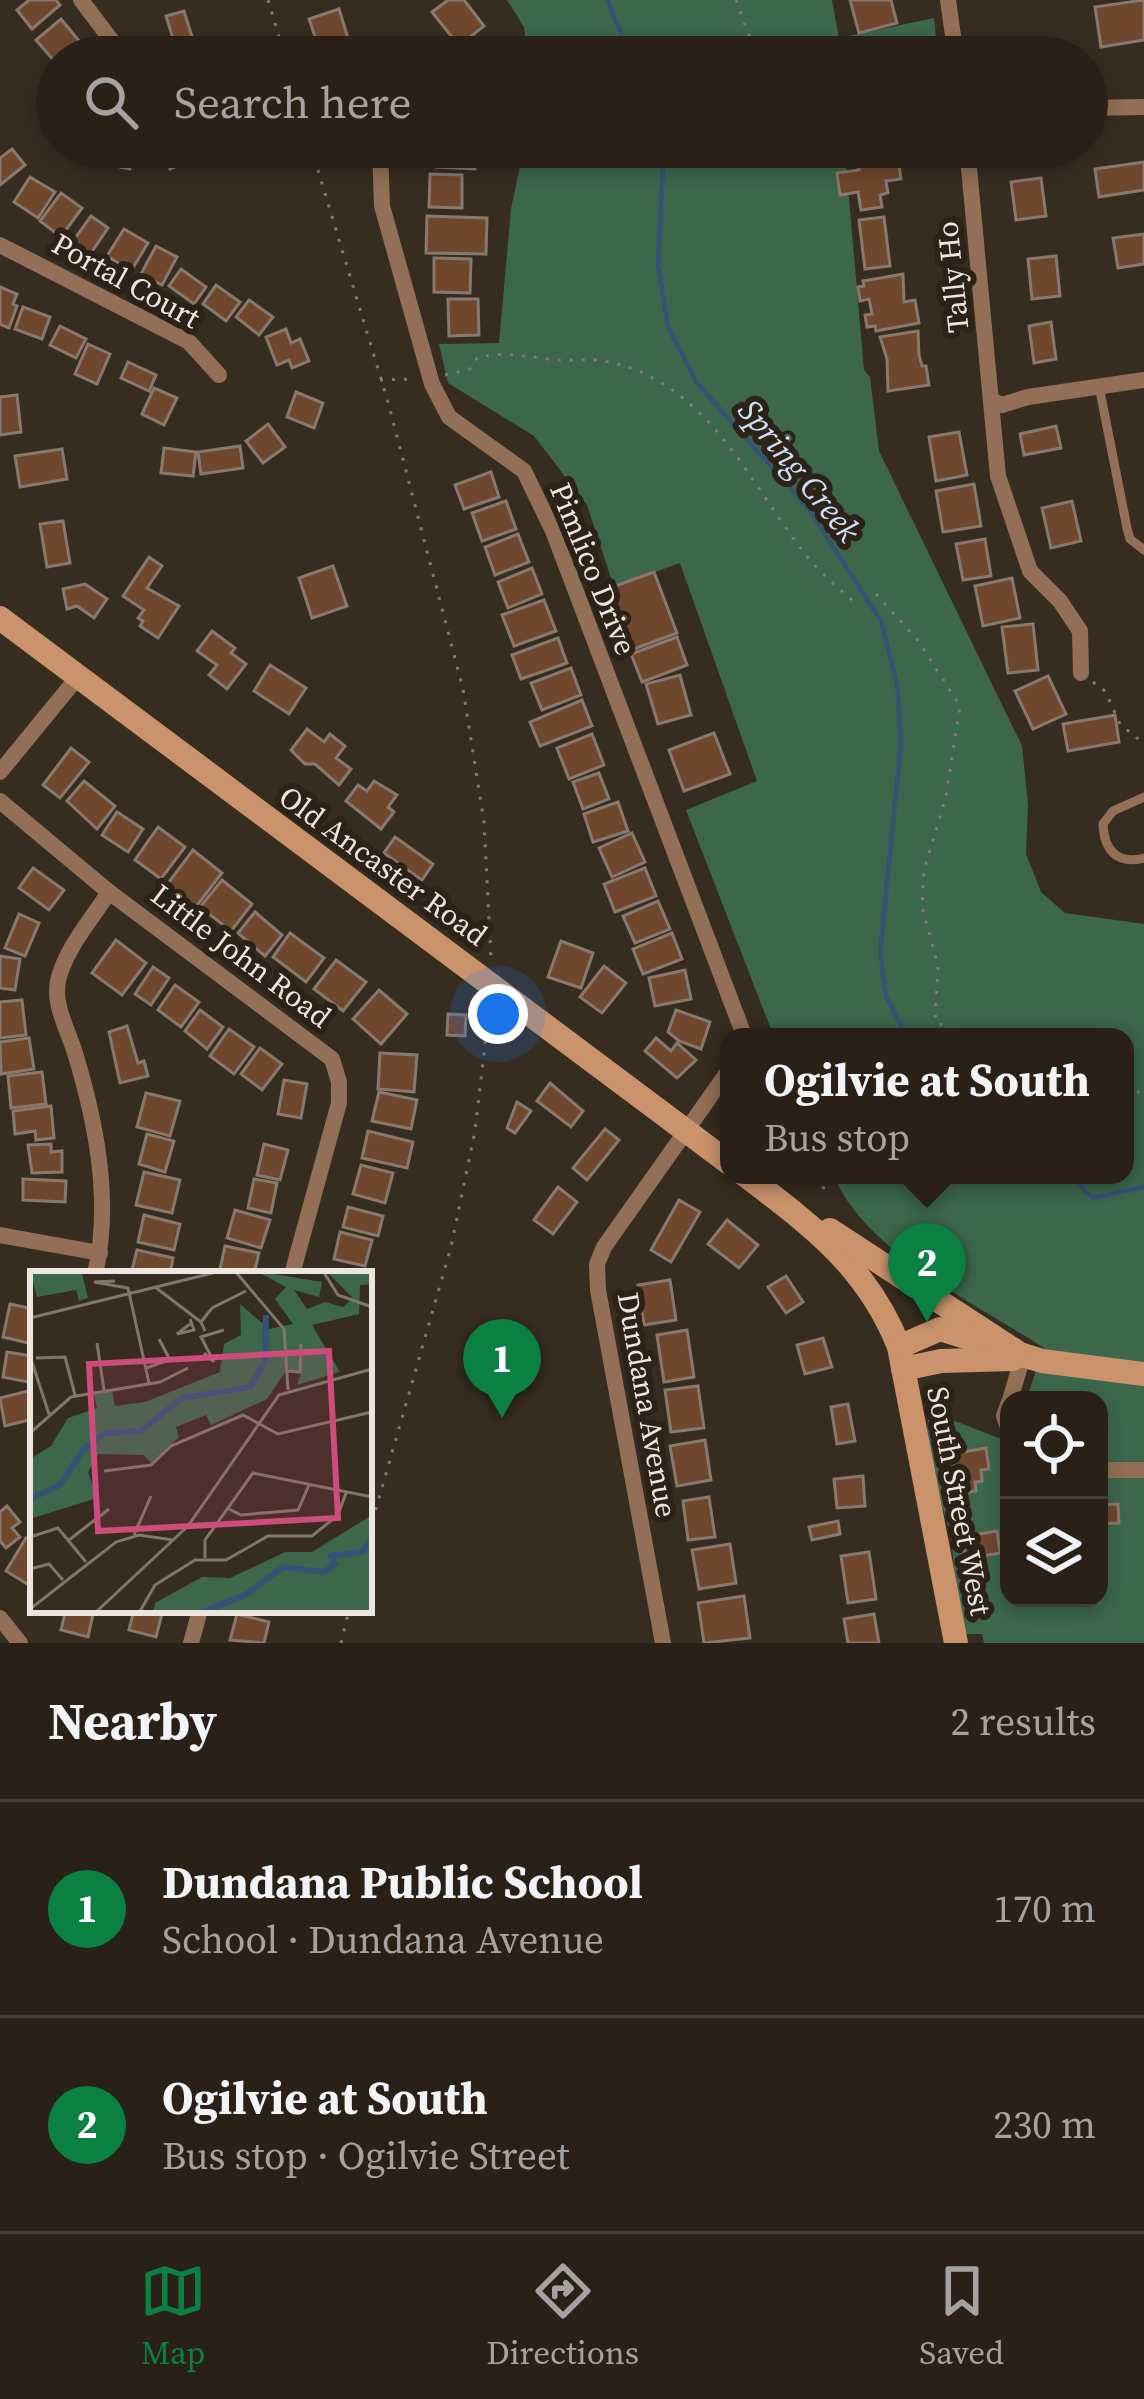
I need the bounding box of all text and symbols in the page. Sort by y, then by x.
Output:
search box [36,36,1108,168]
icon: search [78,69,144,135]
text: Search here [174,71,411,133]
street label: Tally Ho [926,219,979,335]
street label: Portal Court [45,223,208,338]
water label: Spring Creek [728,389,872,552]
street label: Pimlico Drive [540,477,647,661]
street label: Old Ancaster Road [271,776,496,955]
street label: Little John Road [143,874,340,1037]
your location [468,984,528,1044]
popup [720,1028,1134,1184]
text: Ogilvie at South [764,1049,1090,1111]
text: Bus stop [764,1111,910,1164]
pin: 2 [888,1223,966,1322]
inset map [30,1271,372,1613]
street label: Dundana Avenue [608,1289,687,1521]
pin: 1 [463,1319,541,1418]
street label: South Street West [917,1383,1002,1619]
map controls [1000,1391,1108,1607]
button: locate [1000,1391,1108,1499]
button: layers [1000,1499,1108,1607]
text: Nearby [48,1686,217,1756]
text: 2 results [951,1695,1096,1748]
text: Dundana Public School [162,1851,643,1913]
text: 1 [76,1882,98,1935]
text: 170 m [993,1882,1096,1935]
text: School · Dundana Avenue [162,1913,604,1966]
text: Ogilvie at South [162,2067,488,2129]
text: 2 [76,2098,98,2151]
text: 230 m [993,2098,1096,2151]
text: Bus stop · Ogilvie Street [162,2129,569,2182]
tab: Map [140,2258,206,2375]
tab: Directions [486,2258,639,2375]
tab: Saved [919,2258,1004,2375]

